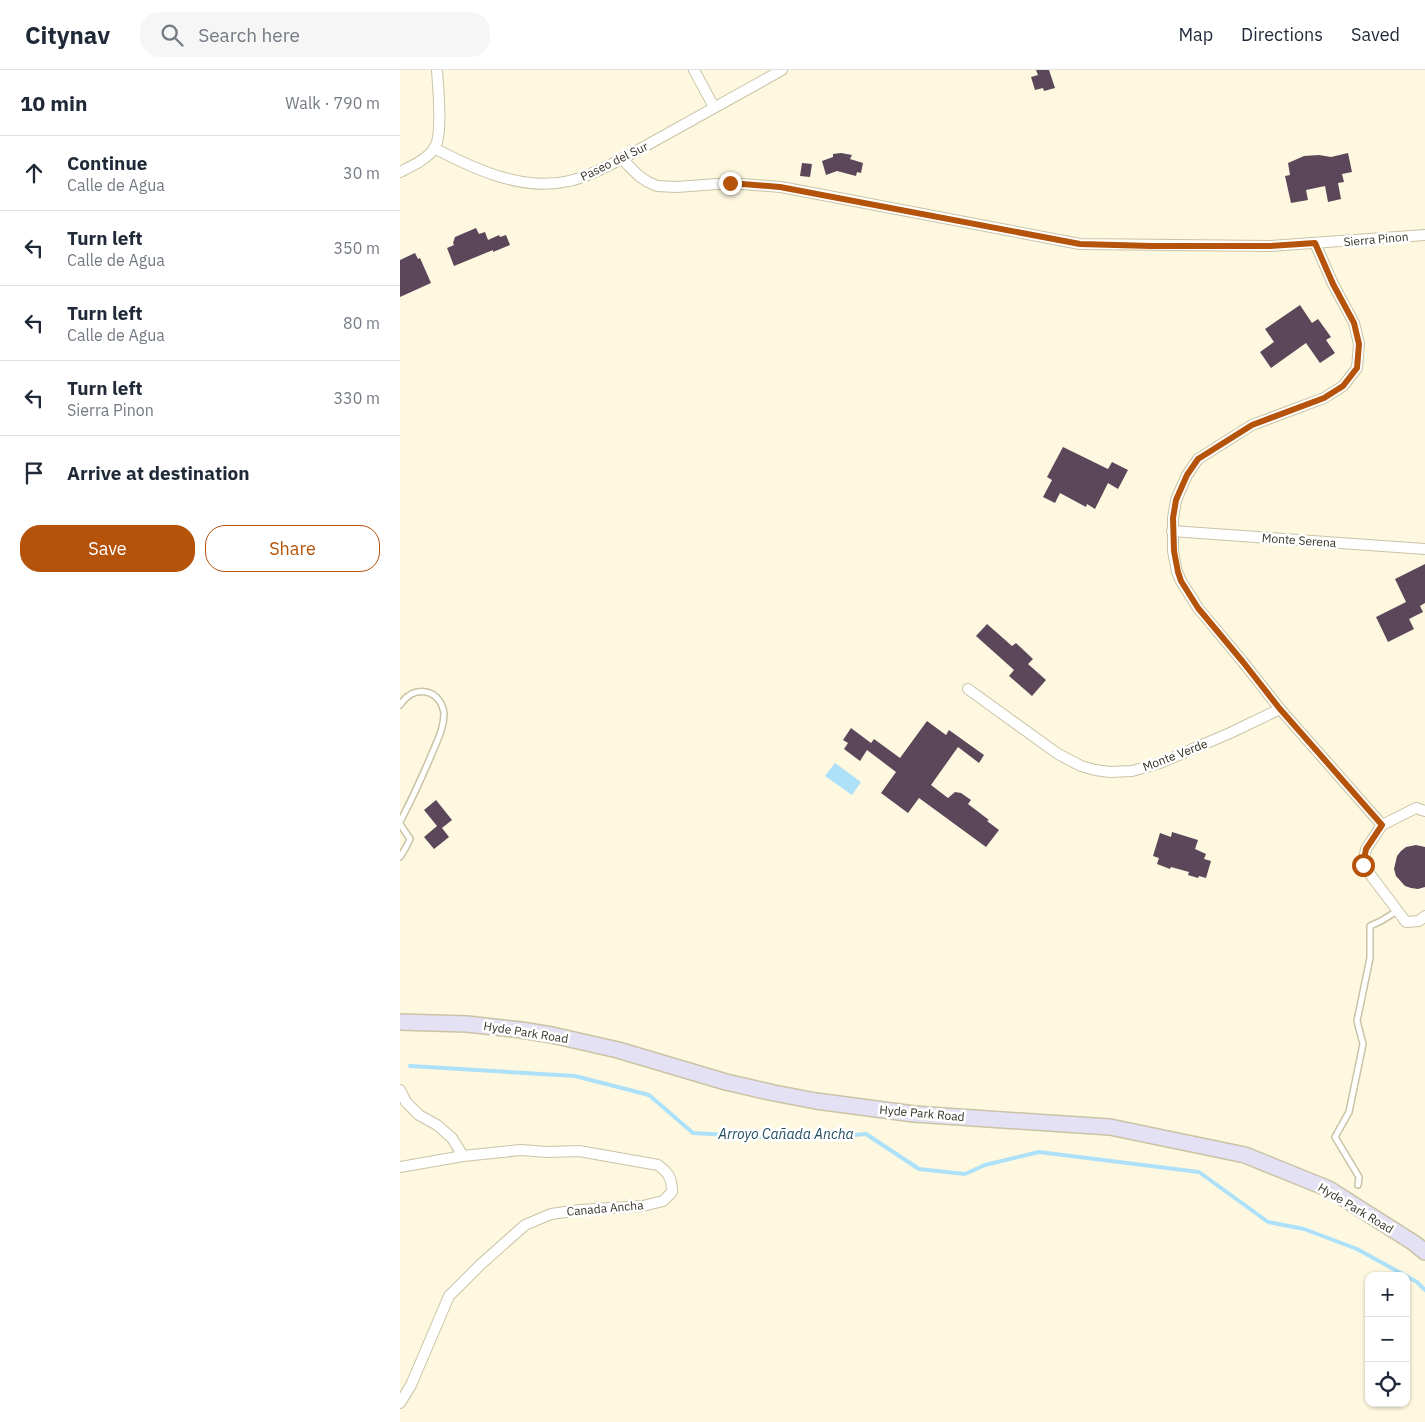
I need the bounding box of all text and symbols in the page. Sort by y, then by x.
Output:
search box [140,12,490,57]
text: Citynav [25,19,110,51]
icon: search [158,21,186,49]
text: Search here [198,23,300,47]
text: Map [1178,23,1213,46]
text: Directions [1241,23,1323,46]
text: Saved [1351,23,1400,46]
text: 10 min [20,89,87,117]
text: Walk · 790 m [285,93,380,113]
street label: Paseo del Sur [578,138,651,184]
text: Continue [67,151,147,175]
icon: ahead [20,159,48,187]
text: 30 m [343,163,380,183]
route end [719,172,742,195]
text: Calle de Agua [67,175,165,195]
text: Turn left [67,226,143,250]
street label: Sierra Pinon [1343,229,1409,249]
icon: left [20,234,48,262]
text: 350 m [333,238,380,258]
text: Calle de Agua [67,250,165,270]
text: Turn left [67,301,143,325]
icon: left [20,309,48,337]
text: 80 m [343,313,380,333]
text: Calle de Agua [67,325,165,345]
text: Turn left [67,376,143,400]
icon: left [20,384,48,412]
text: 330 m [333,388,380,408]
text: Sierra Pinon [67,400,154,420]
icon: arrive [20,459,48,487]
text: Arrive at destination [67,461,250,485]
button: Save [20,525,195,572]
button: Share [205,525,380,572]
street label: Monte Serena [1261,530,1337,550]
street label: Monte Verde [1140,736,1210,774]
route start [1352,854,1375,877]
street label: Hyde Park Road [483,1018,569,1046]
street label: Hyde Park Road [879,1102,965,1124]
water label: Arroyo Cañada Ancha [717,1125,854,1143]
street label: Hyde Park Road [1315,1180,1397,1236]
street label: Canada Ancha [566,1197,645,1219]
map controls [1365,1272,1410,1407]
button: + [1365,1272,1410,1317]
button: − [1365,1317,1410,1362]
button: locate [1365,1362,1410,1407]

